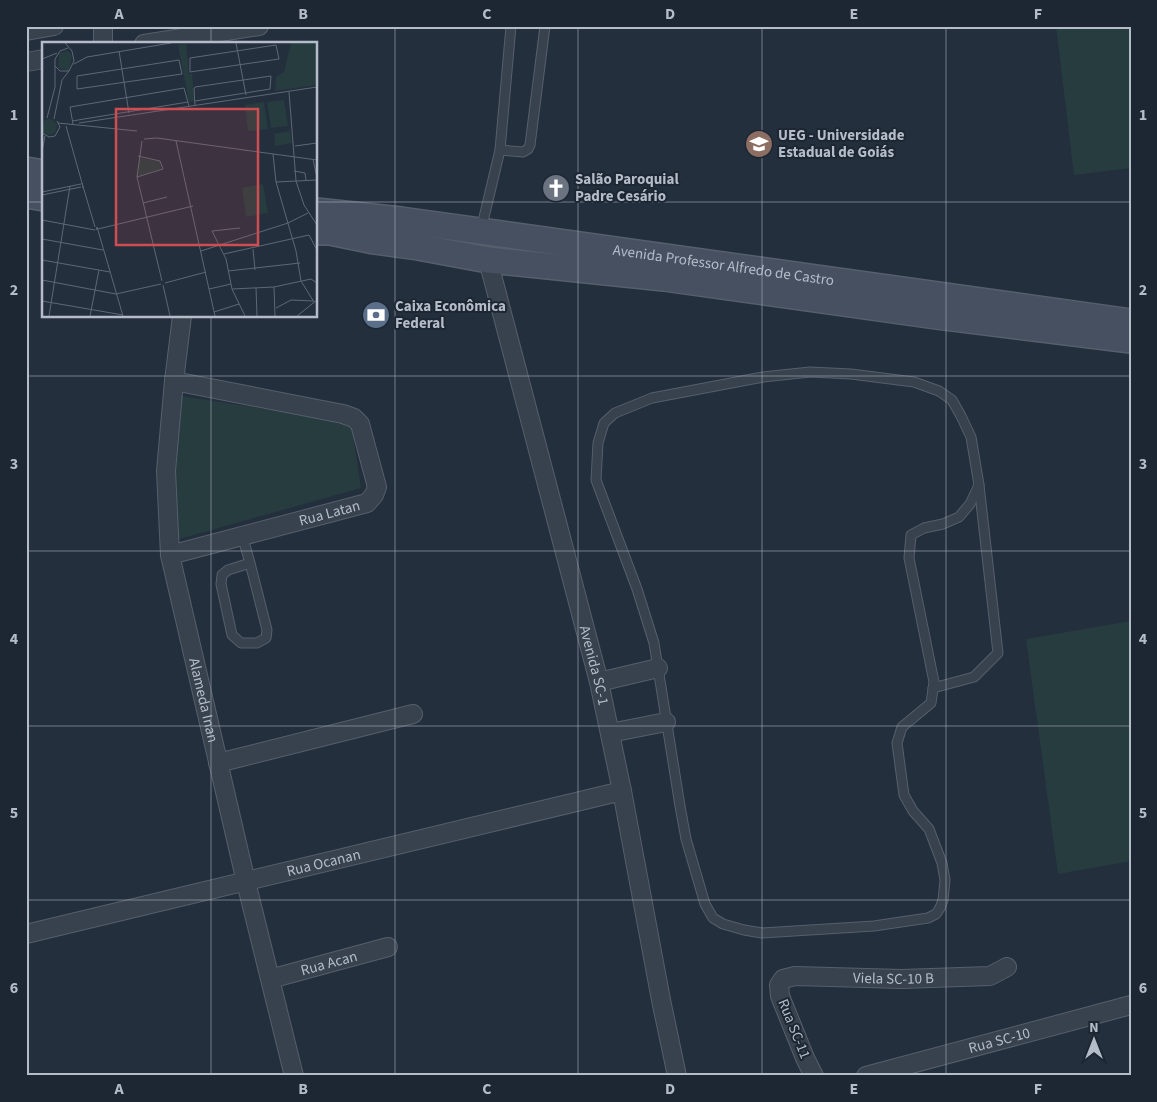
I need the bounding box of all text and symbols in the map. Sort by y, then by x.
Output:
text: A [113,3,124,25]
text: B [298,3,308,25]
text: C [482,3,492,25]
text: D [665,3,675,25]
text: E [850,3,858,25]
text: F [1034,3,1042,25]
inset map [42,42,318,318]
text: 1 [10,104,18,126]
text: 1 [1139,104,1147,126]
place label: UEG - Universidade Estadual de Goiás [778,125,905,163]
school or university icon: UEG - Universidade Estadual de Goiás [744,129,774,159]
place label: Salão Paroquial Padre Cesário [575,169,679,207]
church icon: Salão Paroquial Padre Cesário [541,173,571,203]
street label: Avenida Professor Alfredo de Castro [611,239,835,291]
text: 2 [10,279,18,301]
text: 2 [1139,279,1147,301]
place label: Caixa Econômica Federal [395,296,506,334]
bank icon: Caixa Econômica Federal [361,300,391,330]
text: 3 [10,453,18,475]
text: 3 [1139,453,1147,475]
street label: Rua Latan [297,495,362,531]
street label: Avenida SC-1 [574,623,614,707]
text: 4 [10,628,19,650]
text: 4 [1139,628,1148,650]
street label: Alameda Inan [184,656,224,745]
text: 5 [10,802,18,824]
text: 5 [1139,802,1147,824]
street label: Rua Ocanan [284,844,363,882]
street label: Rua Acan [298,945,360,981]
street label: Viela SC-10 B [853,967,934,990]
text: 6 [10,977,18,999]
text: 6 [1139,977,1147,999]
street label: Rua SC-11 [772,996,816,1062]
north arrow [1070,1014,1120,1064]
text: N [1089,1018,1099,1038]
street label: Rua SC-10 [966,1022,1032,1059]
text: A [113,1078,124,1100]
text: B [298,1078,308,1100]
text: C [482,1078,492,1100]
text: D [665,1078,675,1100]
text: E [850,1078,858,1100]
text: F [1034,1078,1042,1100]

